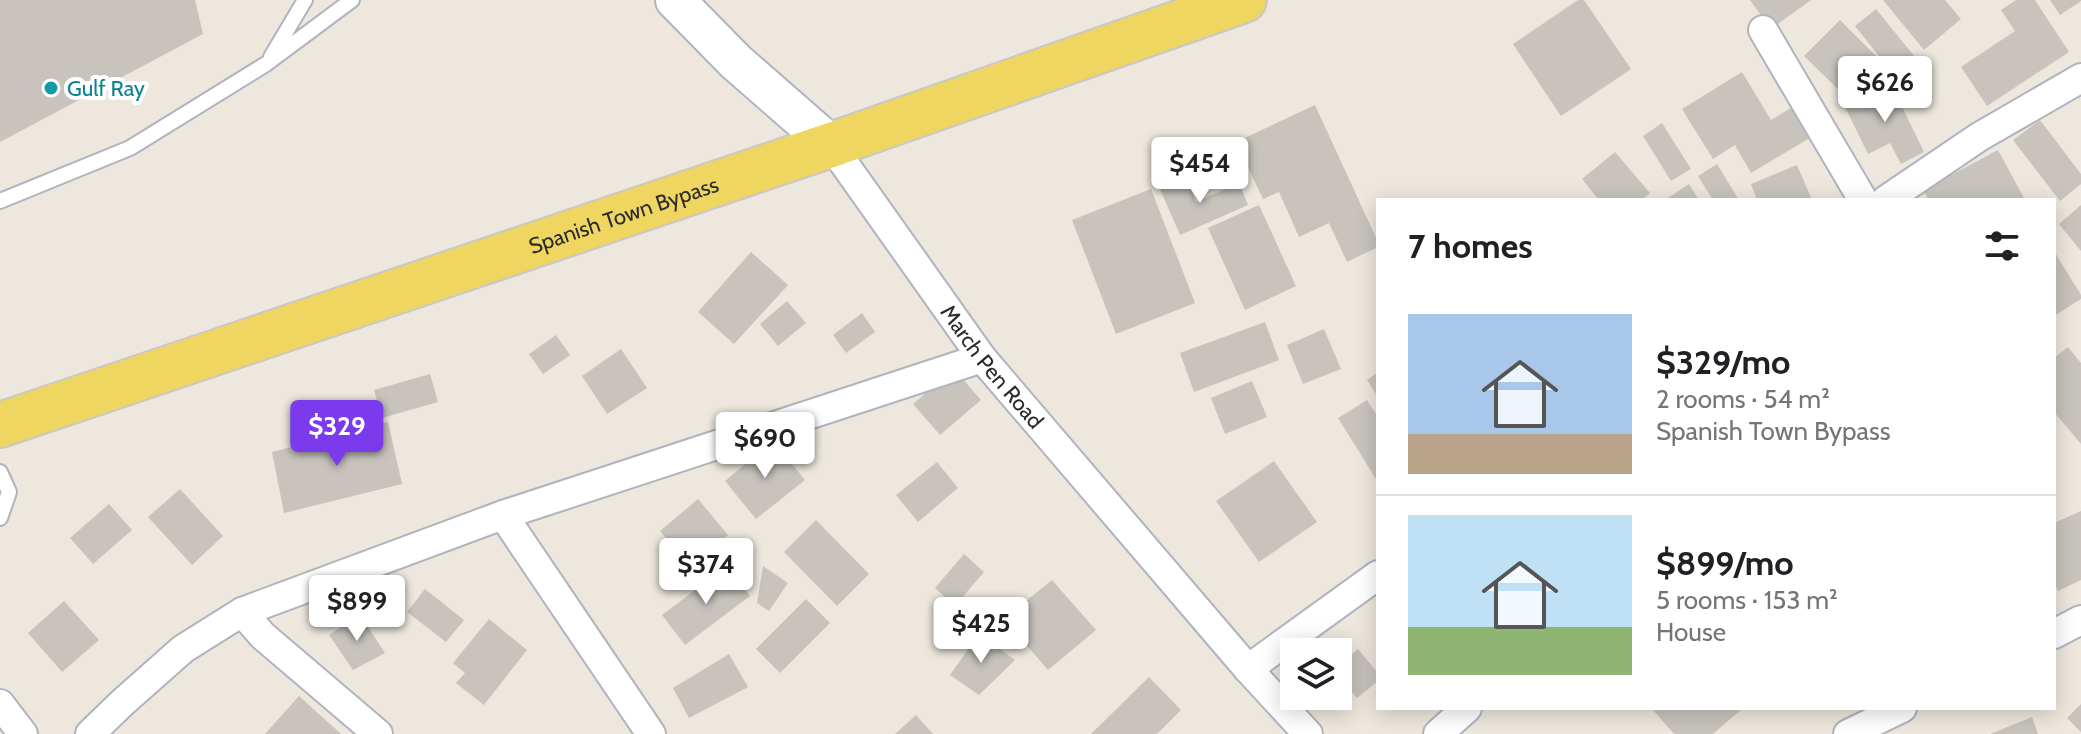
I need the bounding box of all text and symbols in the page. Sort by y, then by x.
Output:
pin: $626 [1838,56,1932,124]
text: $626 [1856,66,1914,98]
place label: Gulf Ray [67,75,145,102]
marker: Gulf Ray [42,79,60,97]
pin: $454 [1153,137,1247,205]
text: $454 [1169,147,1231,179]
street label: Spanish Town Bypass [525,170,722,259]
icon: filters [1980,224,2024,268]
text: 7 homes [1408,225,1533,267]
street label: March Pen Road [935,299,1050,434]
text: $329/mo [1656,341,1790,383]
icon: home [1472,346,1568,442]
text: 2 rooms · 54 m² [1656,383,1830,415]
pin: $329 [290,400,384,468]
text: $329 [308,410,366,442]
pin: $690 [718,412,812,480]
text: Spanish Town Bypass [1656,415,1891,447]
text: $690 [734,422,796,454]
pin: $374 [659,538,753,606]
text: $899/mo [1656,542,1794,584]
icon: home [1472,547,1568,643]
text: $374 [677,548,735,580]
pin: $899 [310,575,404,643]
text: 5 rooms · 153 m² [1656,584,1838,616]
text: $899 [327,585,387,617]
pin: $425 [934,597,1028,665]
text: $425 [952,607,1010,639]
text: House [1656,616,1726,648]
map controls [1280,638,1352,710]
button: layers [1280,638,1352,710]

